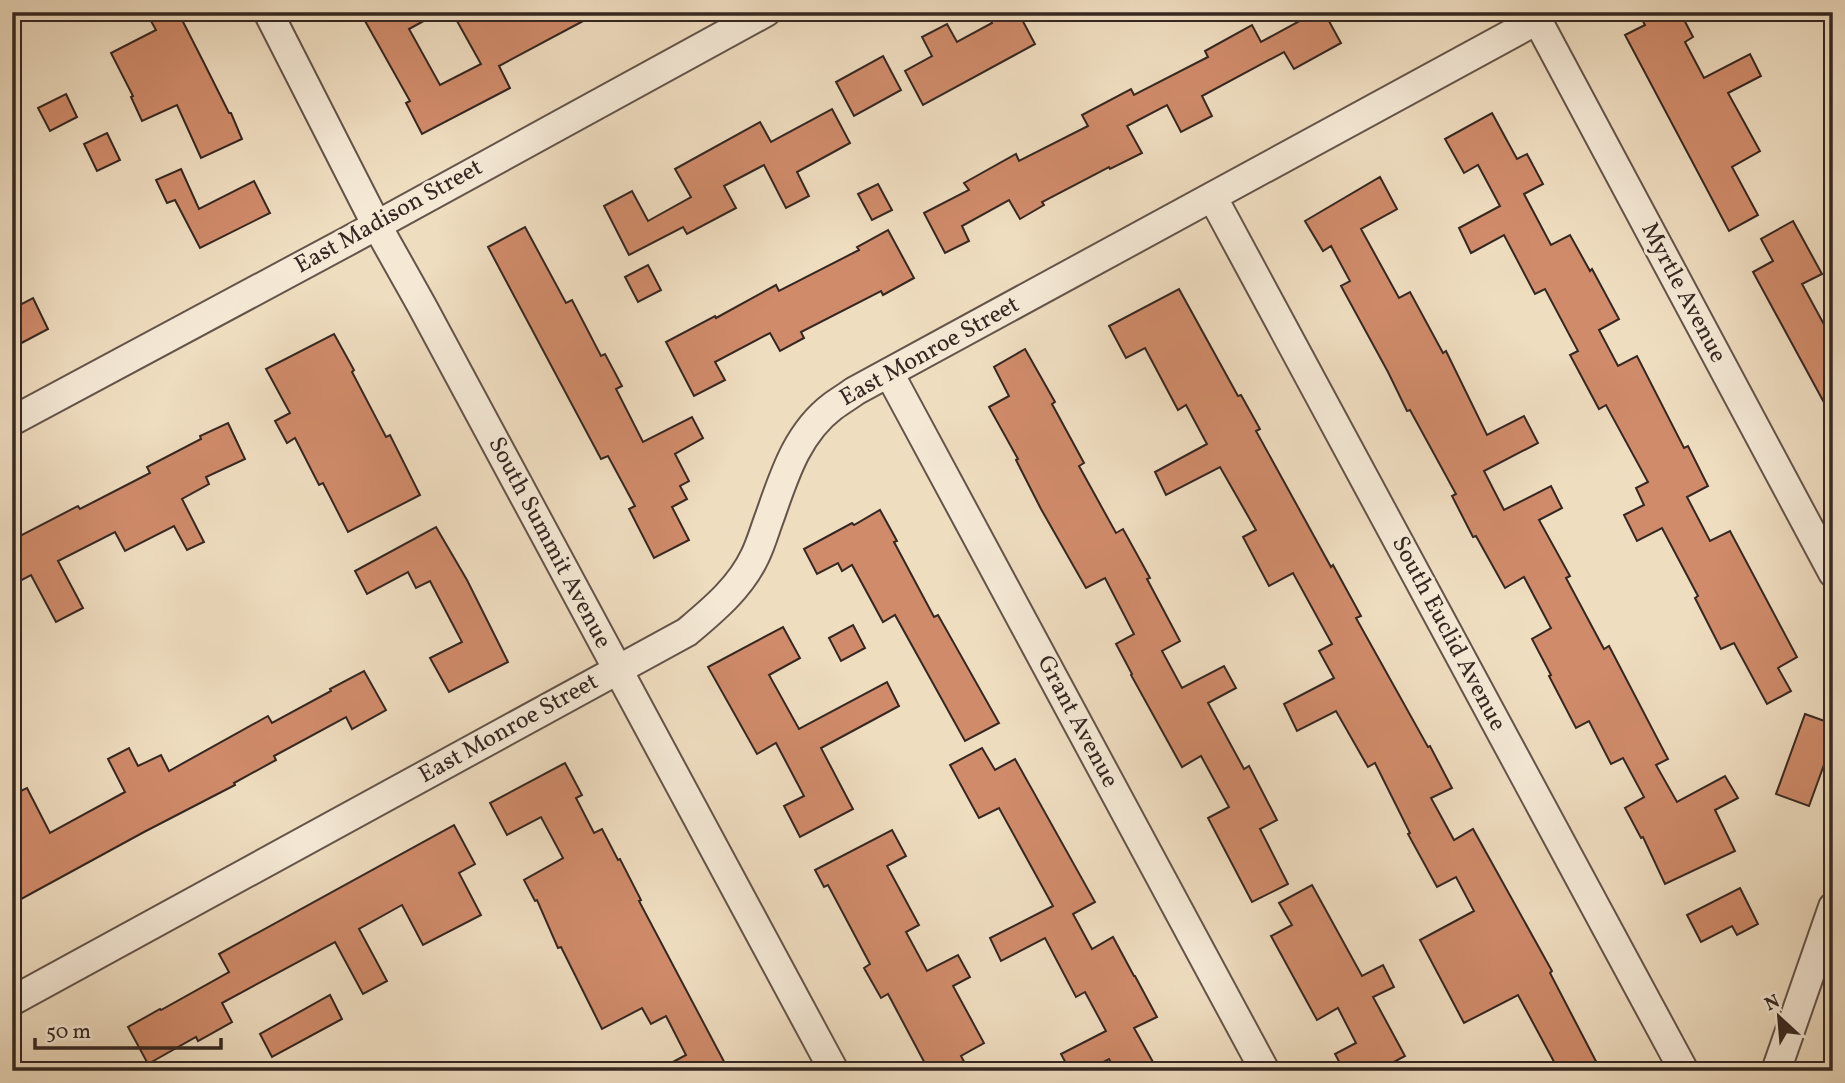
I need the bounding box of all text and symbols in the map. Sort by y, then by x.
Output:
street label: East Madison Street [289,151,489,283]
street label: Myrtle Avenue [1632,217,1734,369]
street label: East Monroe Street [834,288,1026,416]
street label: South Summit Avenue [479,431,619,655]
street label: South Euclid Avenue [1382,530,1514,738]
street label: Grant Avenue [1028,650,1126,794]
street label: East Monroe Street [413,665,605,793]
north arrow [1744,982,1814,1052]
text: N [1761,989,1785,1018]
scale bar [35,1006,220,1050]
text: 50 m [46,1018,91,1047]

